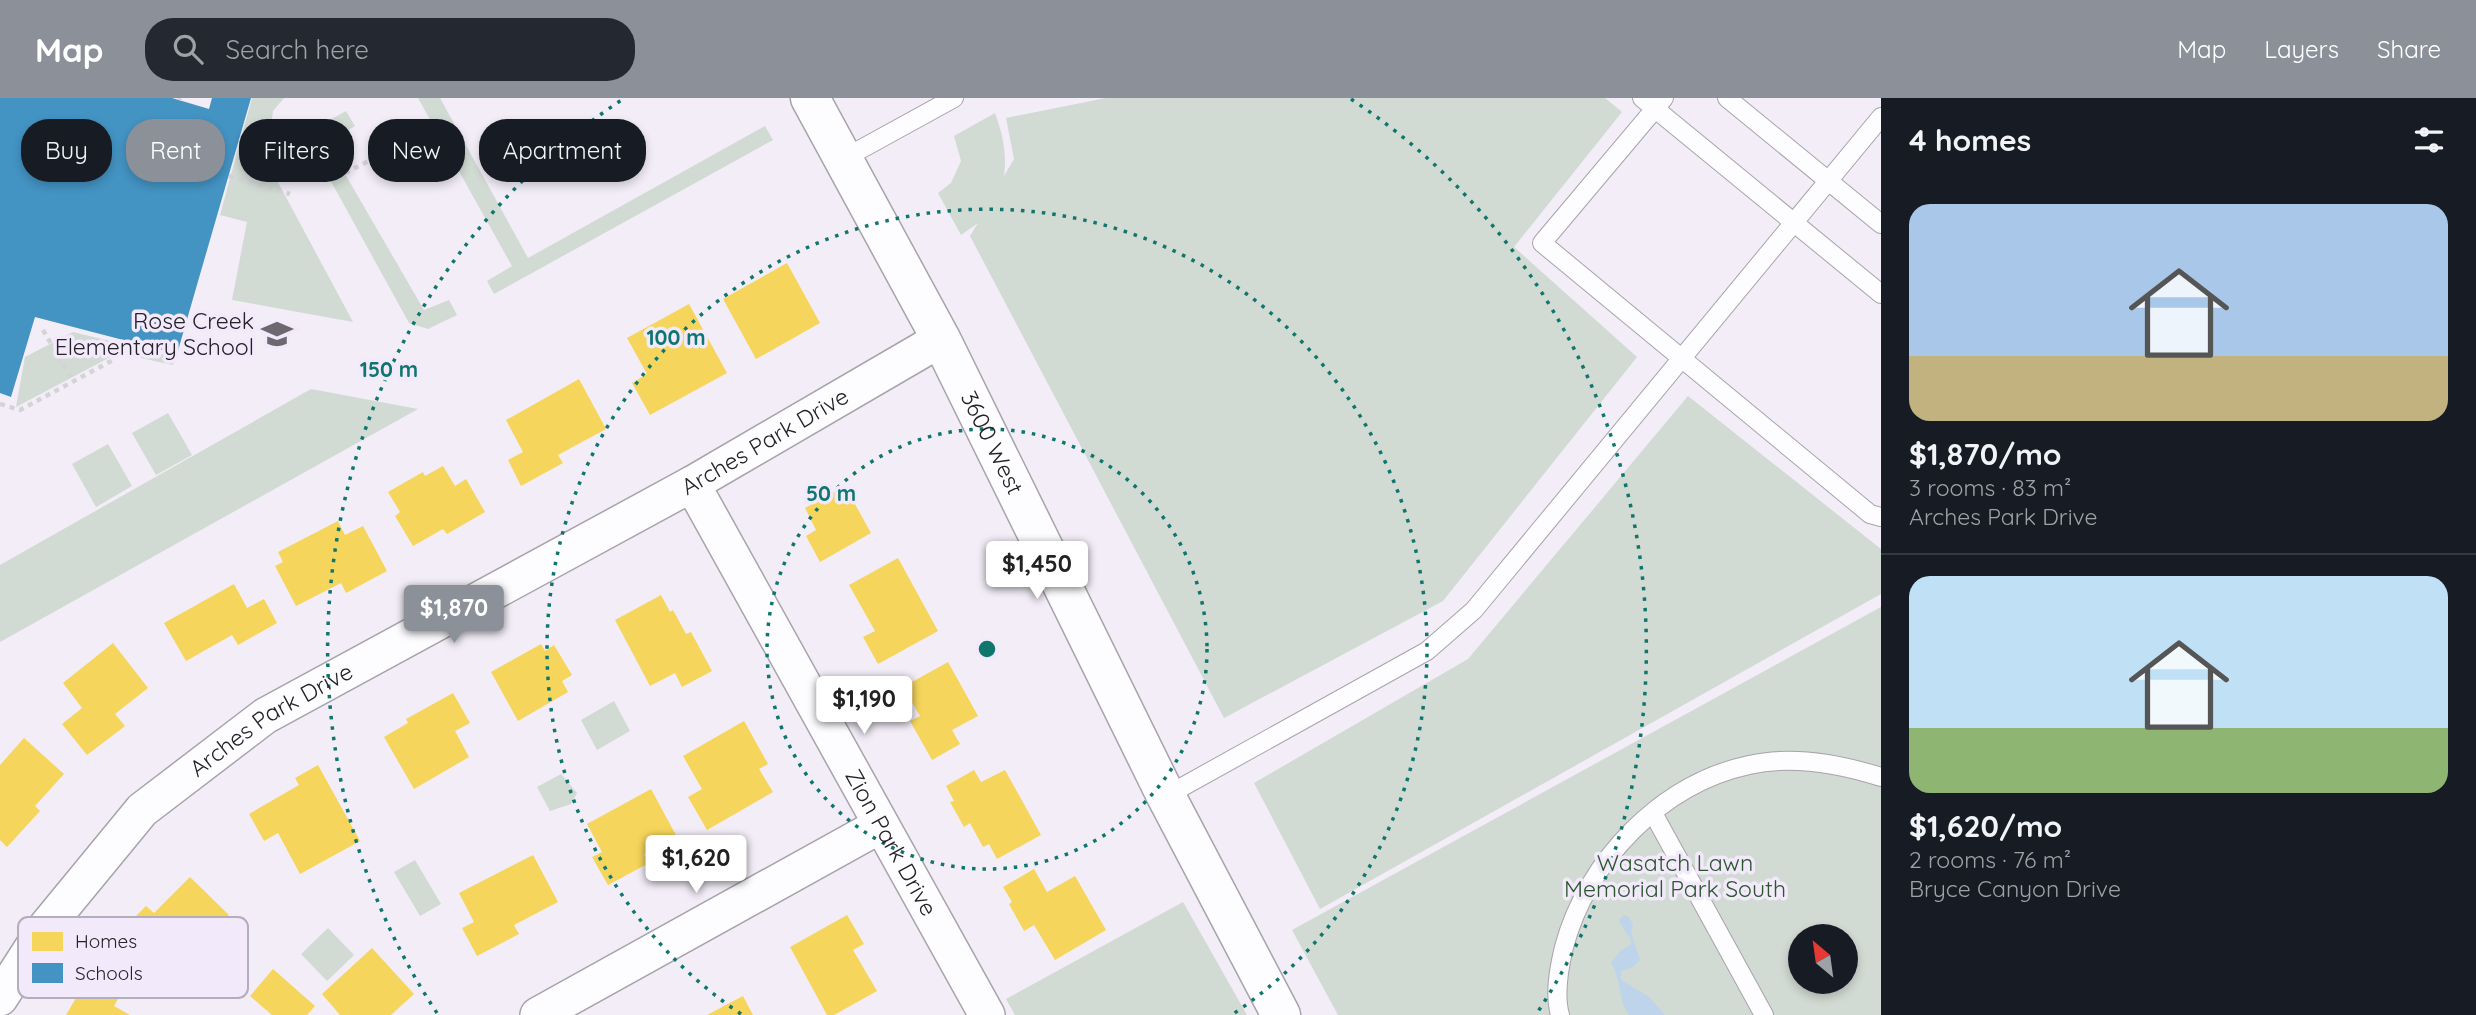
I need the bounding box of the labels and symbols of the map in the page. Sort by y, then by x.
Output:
place label: Rose Creek Elementary School [55,306,254,361]
school or university icon: Rose Creek Elementary School [260,317,294,351]
text: 100 m [646,324,706,350]
text: 150 m [360,356,418,382]
street label: Arches Park Drive [676,381,853,501]
street label: 3600 West [955,386,1030,499]
text: 50 m [806,480,856,506]
pin: $1,450 [980,542,1094,601]
pin: $1,870 [397,586,511,645]
centre of rings [975,637,999,661]
street label: Arches Park Drive [183,656,357,782]
pin: $1,190 [807,676,921,736]
street label: Zion Park Drive [839,764,944,921]
pin: $1,620 [639,836,753,895]
park label: Wasatch Lawn Memorial Park South [1564,848,1786,903]
legend [18,917,248,998]
north arrow [1788,924,1858,994]
text: Homes [75,929,137,953]
text: Schools [75,961,143,985]

